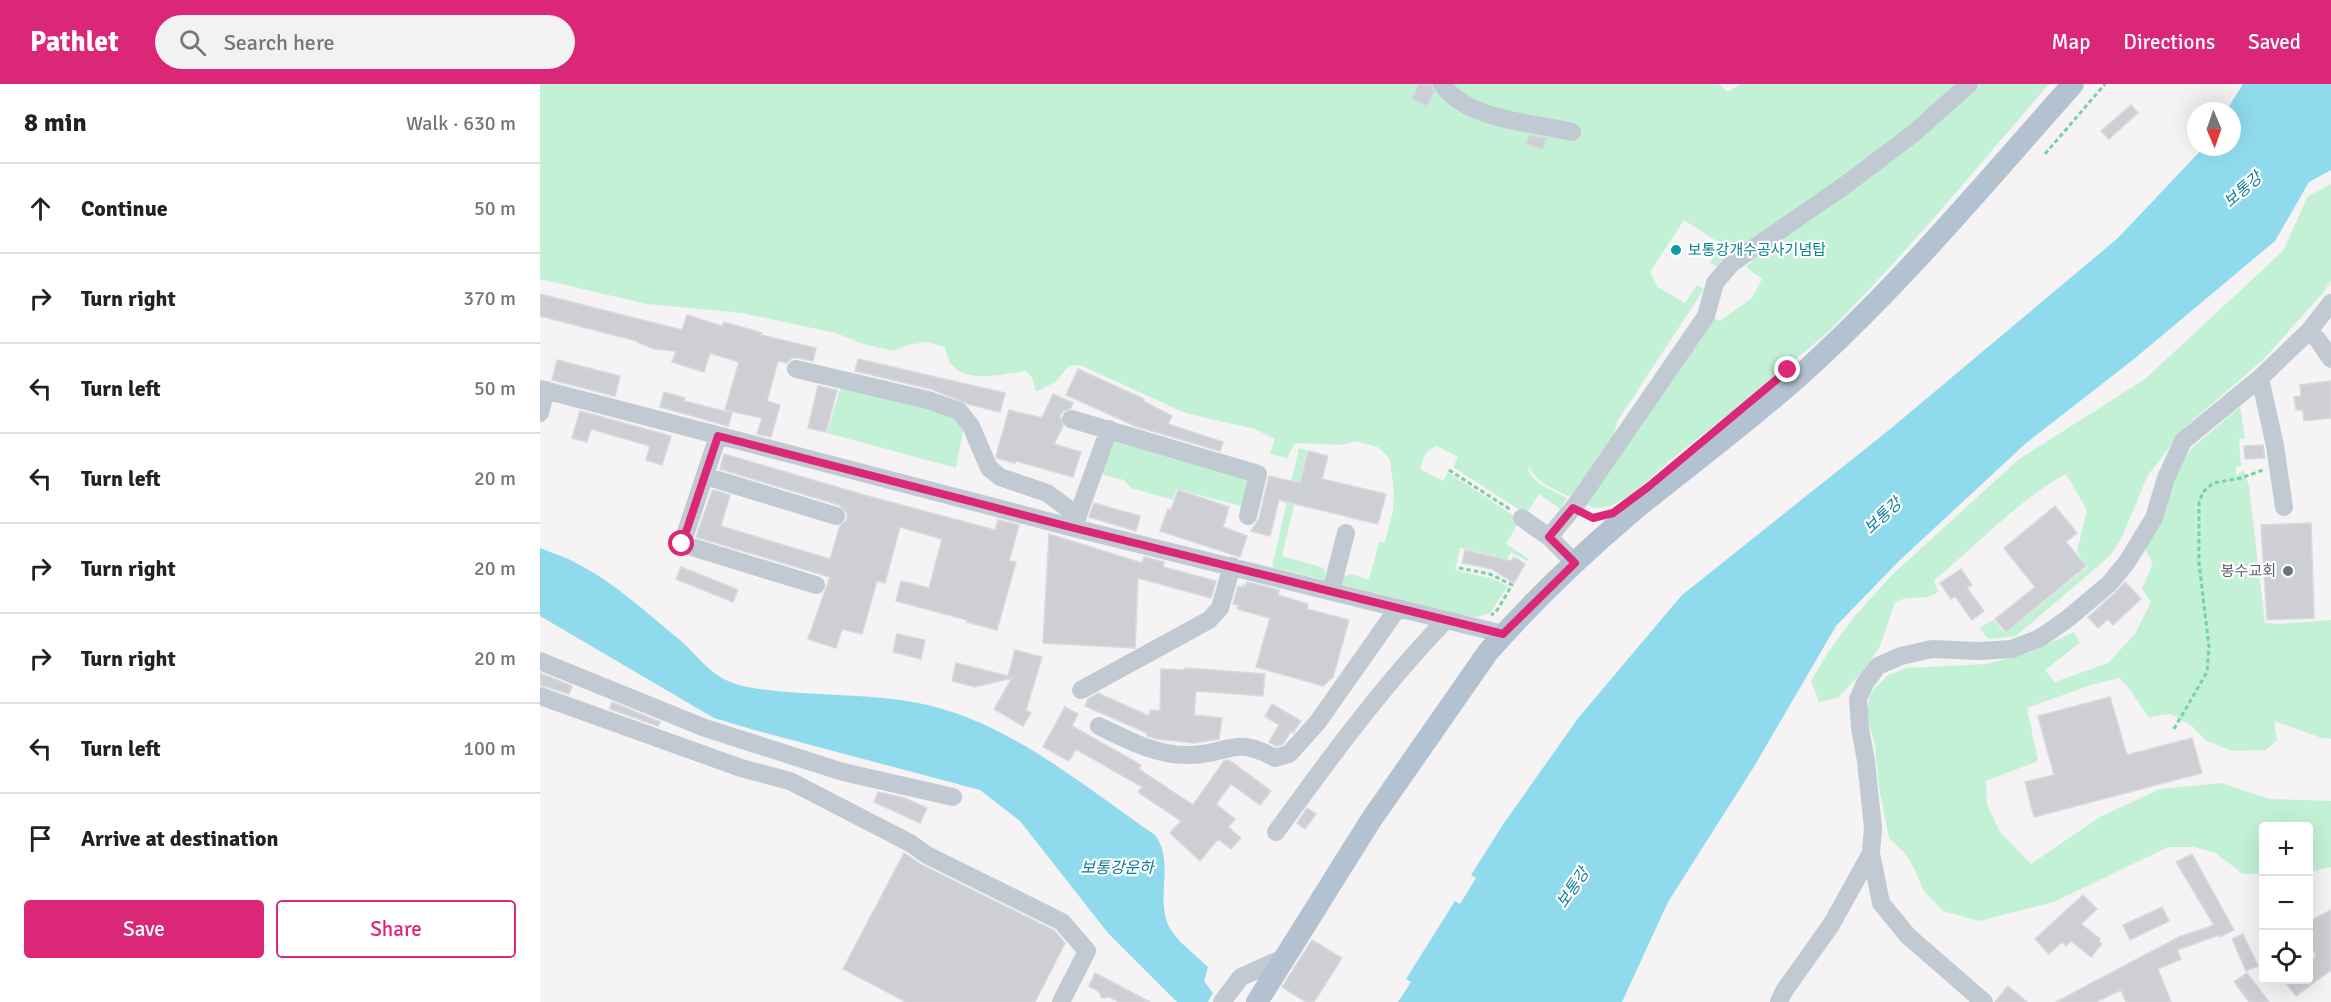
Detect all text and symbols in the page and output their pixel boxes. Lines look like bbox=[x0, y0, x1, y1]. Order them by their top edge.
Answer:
search box bbox=[155, 15, 575, 69]
text: Pathlet bbox=[30, 25, 119, 59]
icon: search bbox=[176, 26, 209, 59]
text: Search here bbox=[224, 29, 335, 56]
text: Map bbox=[2052, 29, 2090, 55]
text: Directions bbox=[2123, 29, 2215, 55]
text: Saved bbox=[2248, 29, 2301, 55]
north arrow bbox=[2187, 102, 2241, 156]
text: 8 min bbox=[24, 107, 87, 139]
text: Walk · 630 m bbox=[406, 111, 516, 136]
water label: 보통강 bbox=[2220, 166, 2268, 212]
icon: ahead bbox=[24, 192, 57, 225]
text: Continue bbox=[81, 195, 168, 222]
text: 50 m bbox=[474, 196, 516, 221]
place label: 보통강개수공사기념탑 bbox=[1688, 241, 1826, 259]
marker: 보통강개수공사기념탑 bbox=[1669, 243, 1683, 257]
icon: right bbox=[24, 282, 57, 315]
text: Turn right bbox=[81, 285, 176, 312]
text: 370 m bbox=[463, 286, 516, 311]
route end bbox=[1774, 356, 1800, 382]
icon: left bbox=[24, 372, 57, 405]
text: Turn left bbox=[81, 375, 161, 402]
text: 50 m bbox=[474, 376, 516, 401]
icon: left bbox=[24, 462, 57, 495]
text: Turn left bbox=[81, 465, 161, 492]
text: 20 m bbox=[474, 466, 516, 491]
water label: 보통강 bbox=[1860, 492, 1908, 538]
route start bbox=[668, 530, 694, 556]
icon: right bbox=[24, 552, 57, 585]
text: Turn right bbox=[81, 555, 176, 582]
text: 20 m bbox=[474, 556, 516, 581]
place label: 봉수교회 bbox=[2221, 562, 2276, 580]
marker: 봉수교회 bbox=[2281, 564, 2295, 578]
icon: right bbox=[24, 642, 57, 675]
text: Turn right bbox=[81, 645, 176, 672]
text: 20 m bbox=[474, 646, 516, 671]
icon: left bbox=[24, 732, 57, 765]
text: Turn left bbox=[81, 735, 161, 762]
text: 100 m bbox=[463, 736, 516, 761]
icon: arrive bbox=[24, 822, 57, 855]
map controls bbox=[2259, 822, 2313, 984]
button: + bbox=[2259, 822, 2313, 876]
text: Arrive at destination bbox=[81, 825, 278, 852]
water label: 보통강운하 bbox=[1080, 858, 1156, 878]
water label: 보통강 bbox=[1552, 862, 1595, 912]
button: − bbox=[2259, 876, 2313, 930]
button: Save bbox=[24, 900, 264, 958]
button: Share bbox=[276, 900, 516, 958]
button: locate bbox=[2259, 930, 2313, 984]

